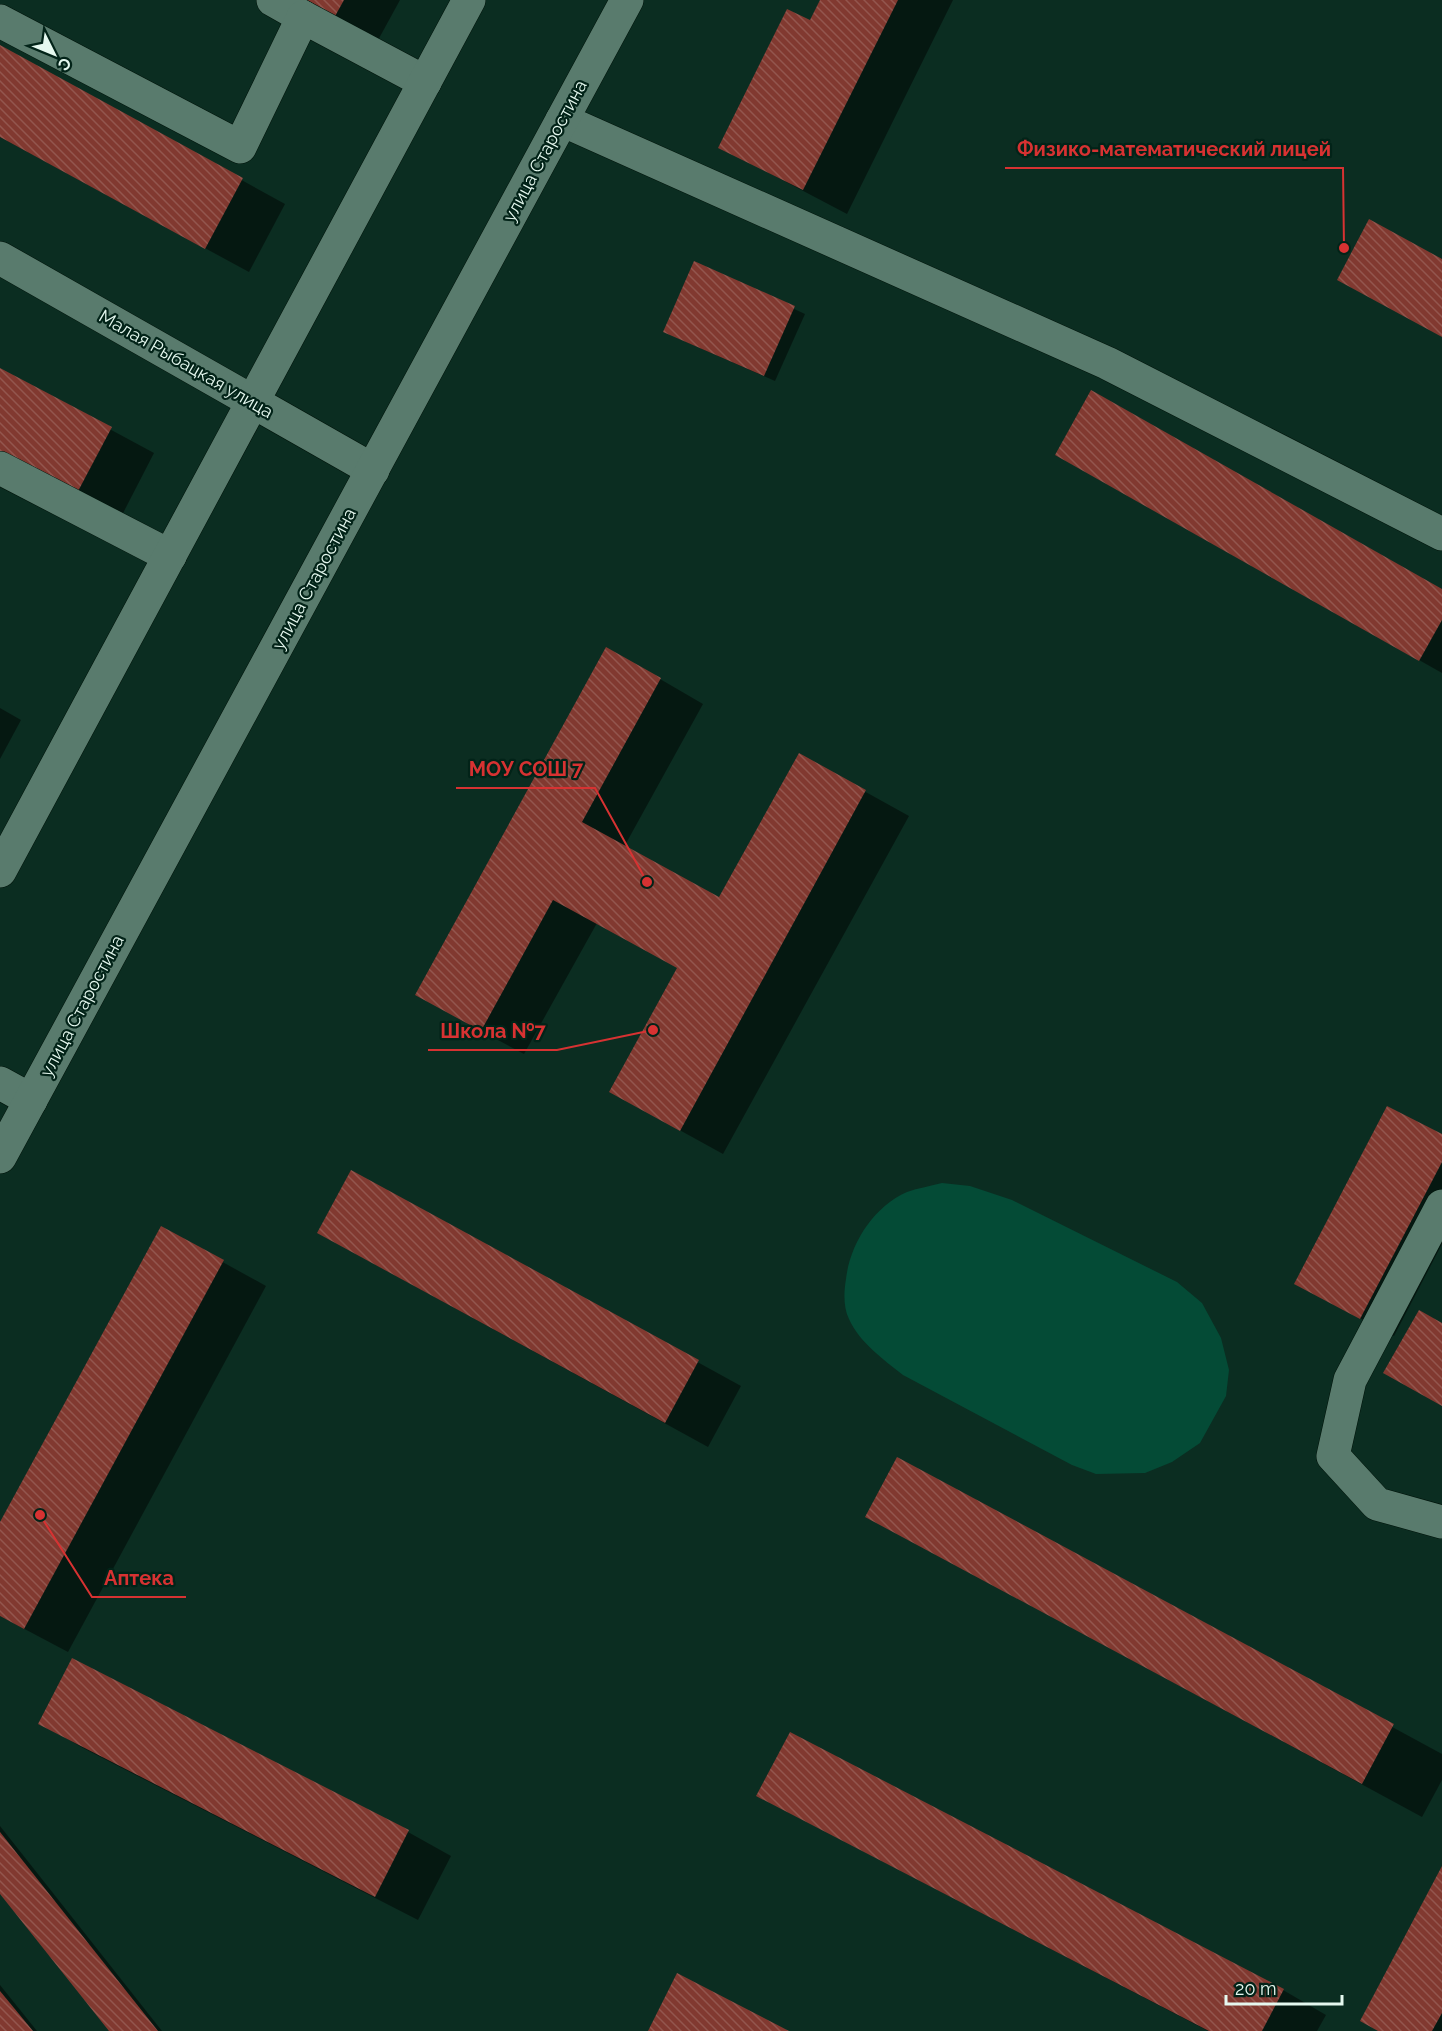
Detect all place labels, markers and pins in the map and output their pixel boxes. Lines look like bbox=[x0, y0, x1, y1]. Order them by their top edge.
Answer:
callout: Физико-математический лицей bbox=[1005, 130, 1343, 168]
callout: МОУ СОШ 7 bbox=[456, 750, 595, 788]
callout: Школа №7 bbox=[428, 1012, 557, 1050]
callout: Аптека bbox=[92, 1559, 186, 1597]

